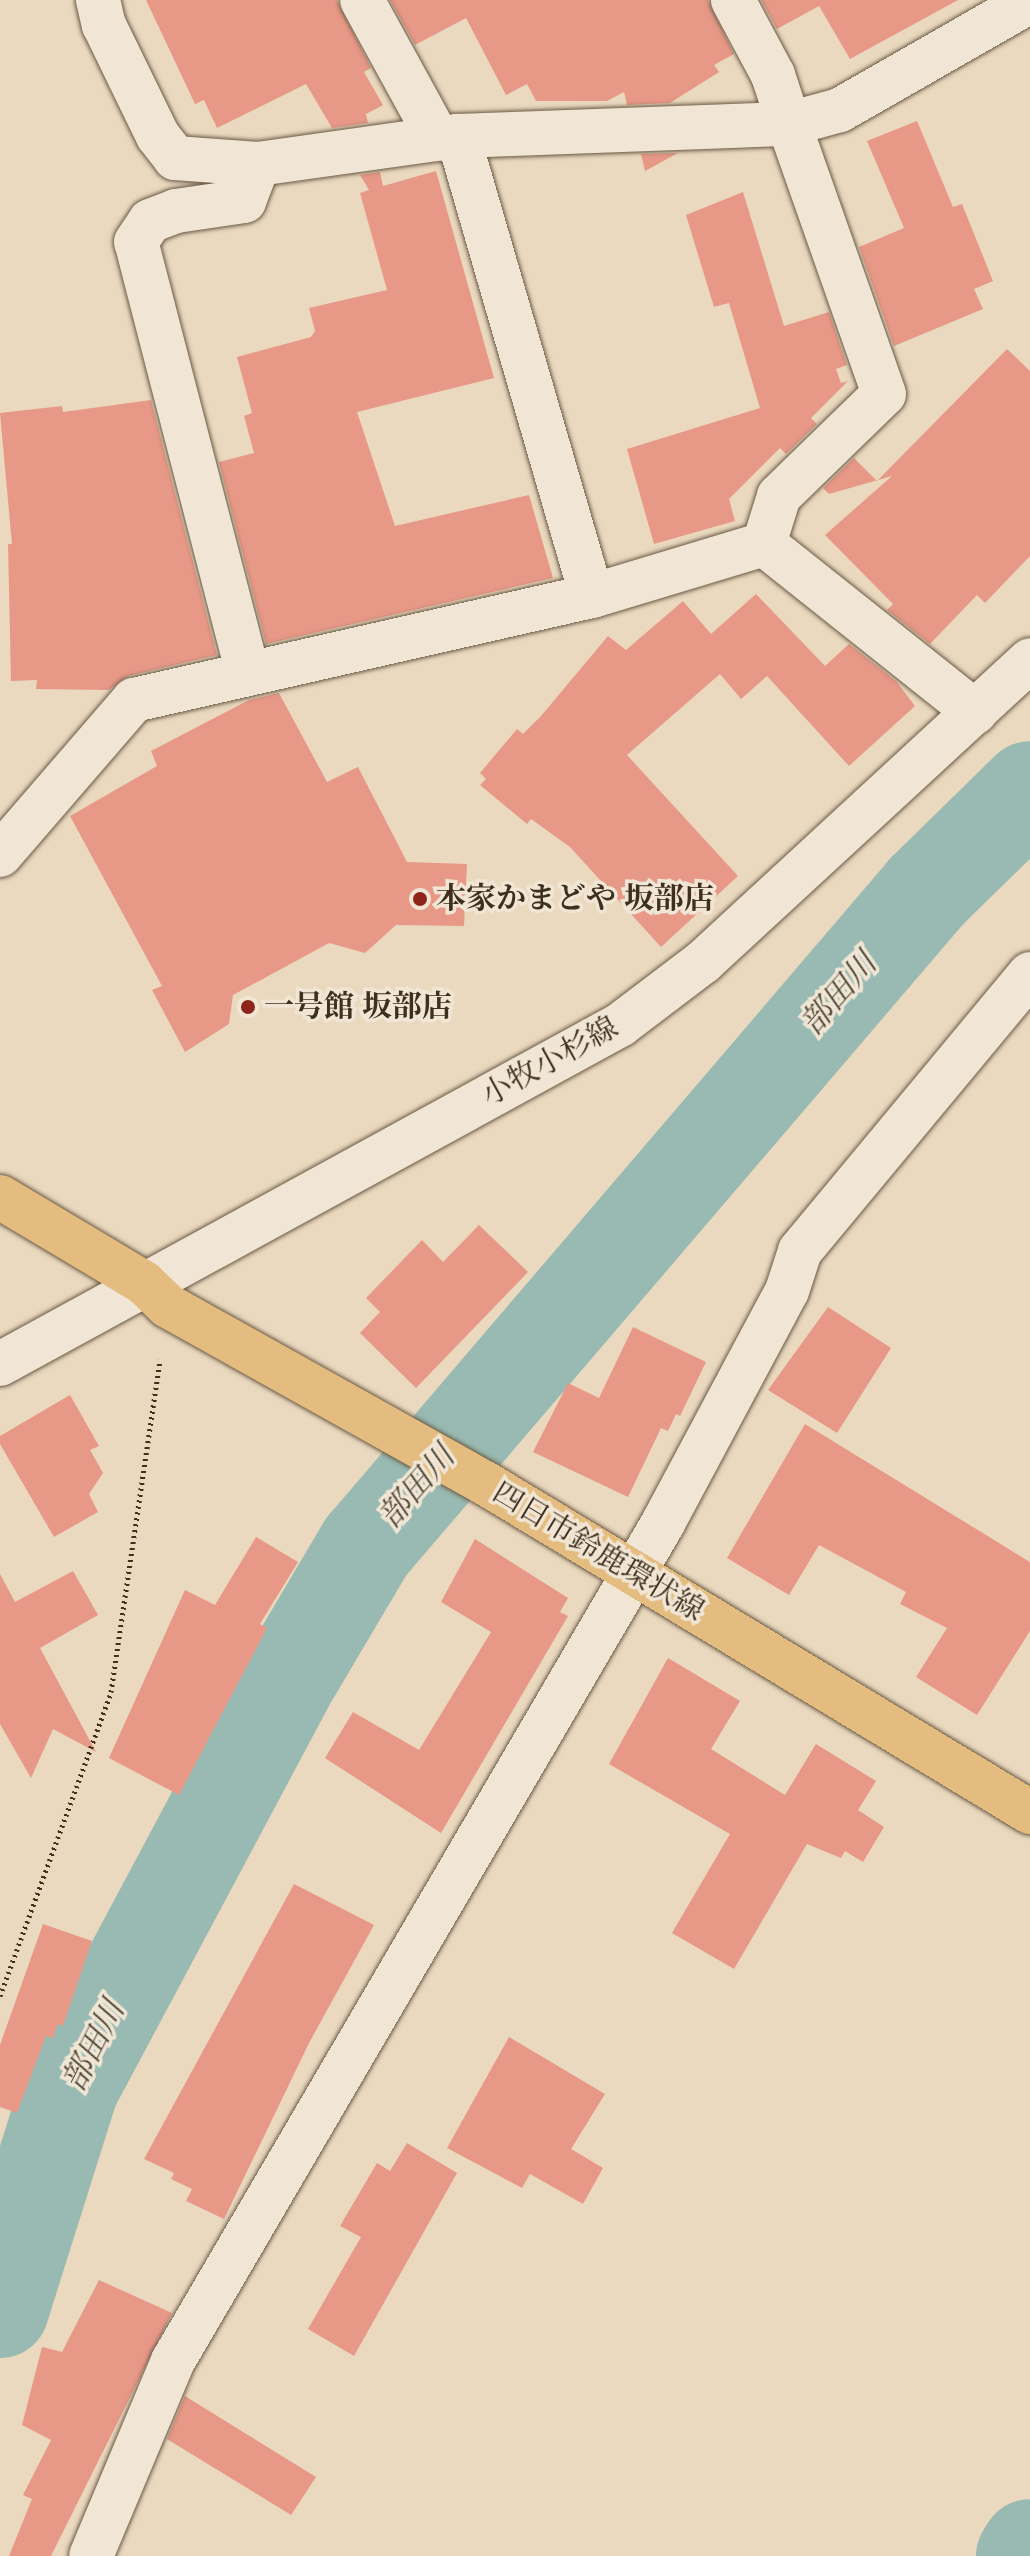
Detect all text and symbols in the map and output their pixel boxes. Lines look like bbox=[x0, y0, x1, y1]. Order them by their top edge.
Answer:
place label: 本家かまどや 坂部店 bbox=[436, 881, 714, 917]
marker: 本家かまどや 坂部店 bbox=[411, 890, 429, 908]
water label: 部田川 bbox=[793, 945, 885, 1043]
place label: 一号館 坂部店 bbox=[264, 989, 452, 1025]
marker: 一号館 坂部店 bbox=[239, 998, 257, 1016]
street label: 小牧小杉線 bbox=[476, 1010, 624, 1114]
water label: 部田川 bbox=[371, 1438, 463, 1536]
street label: 四日市鈴鹿環状線 bbox=[486, 1475, 710, 1629]
water label: 部田川 bbox=[55, 1995, 133, 2097]

